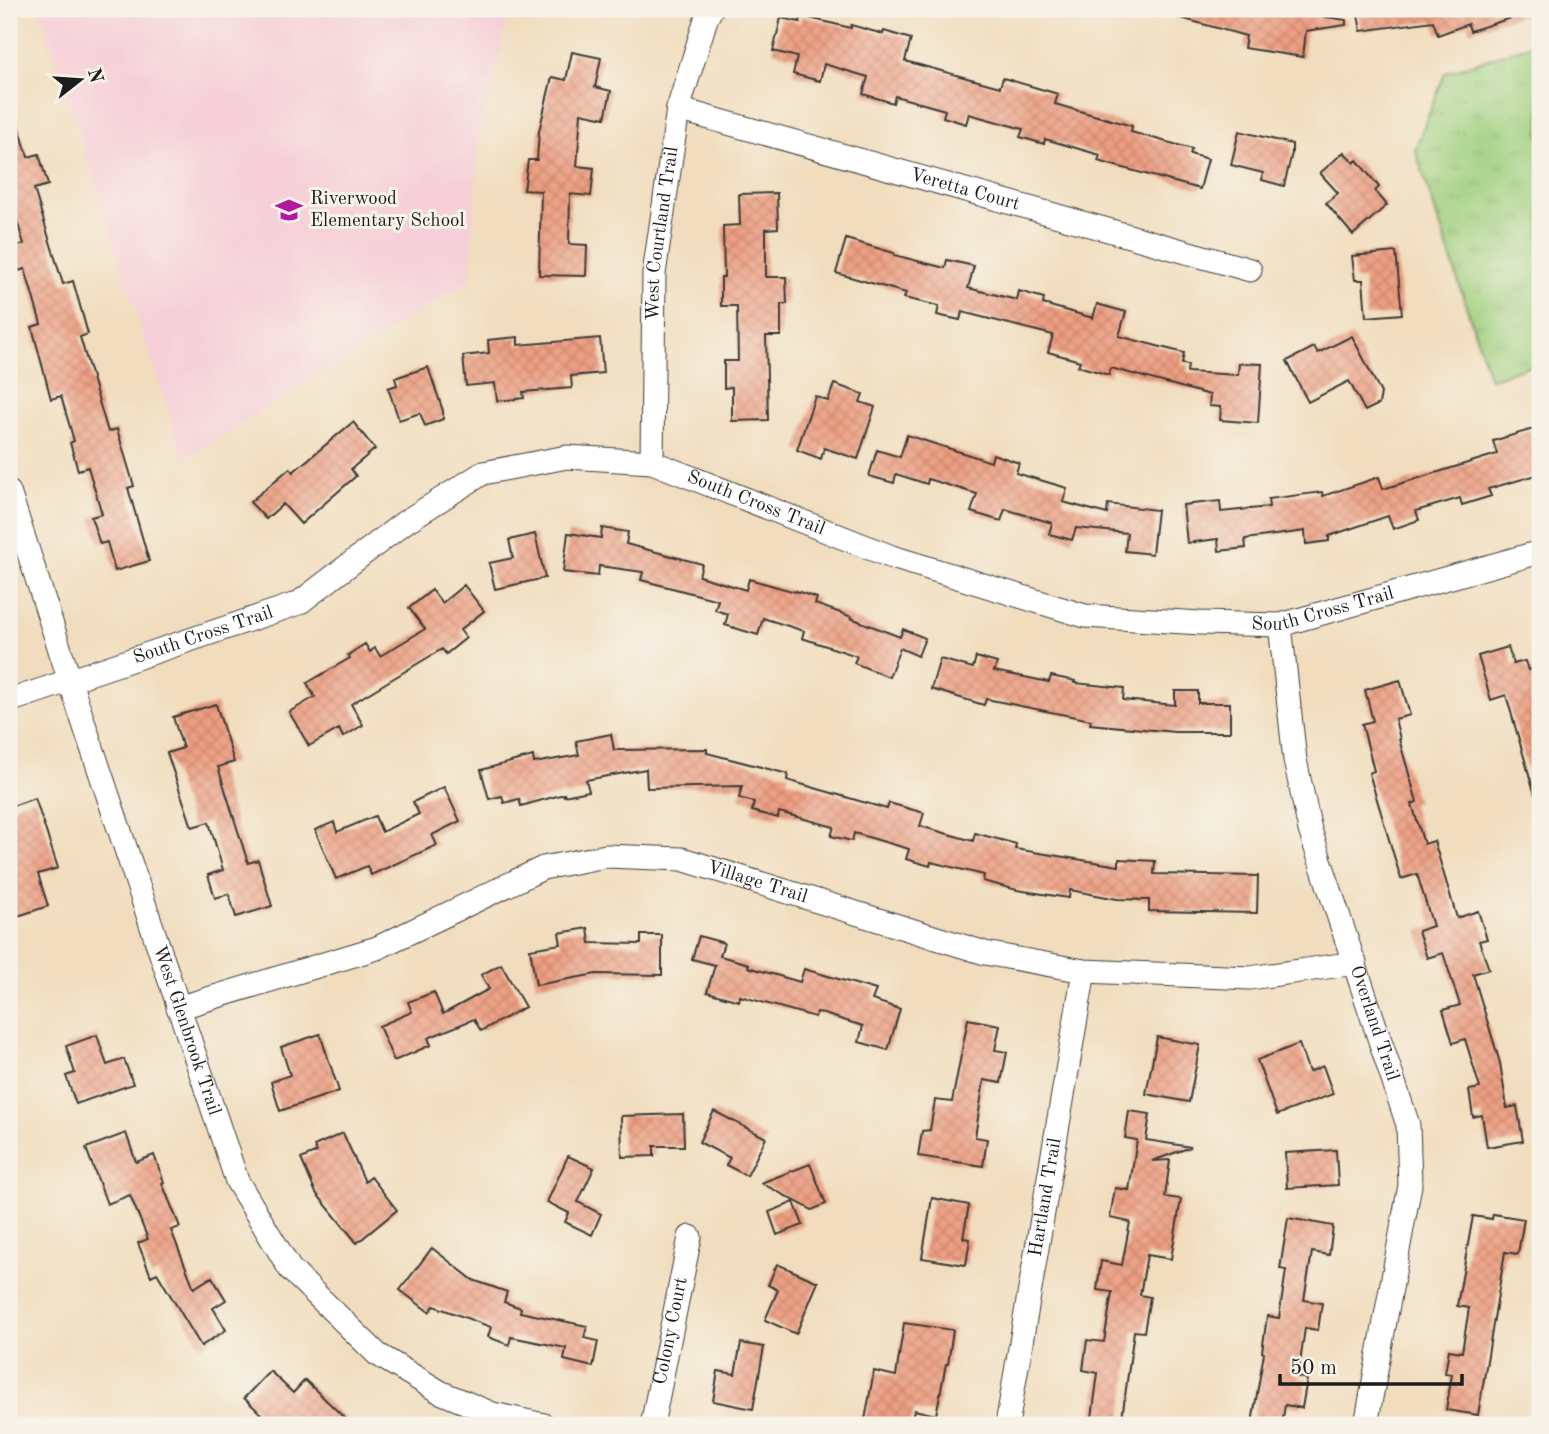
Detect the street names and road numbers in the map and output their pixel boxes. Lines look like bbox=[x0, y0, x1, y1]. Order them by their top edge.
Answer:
street label: West Courtland Trail bbox=[644, 145, 682, 321]
street label: Veretta Court bbox=[908, 165, 1022, 214]
street label: South Cross Trail bbox=[684, 467, 827, 539]
street label: South Cross Trail bbox=[1251, 584, 1396, 635]
street label: South Cross Trail bbox=[131, 603, 276, 668]
street label: Village Trail bbox=[705, 858, 810, 907]
street label: West Glenbrook Trail bbox=[149, 943, 224, 1118]
street label: Overland Trail bbox=[1346, 963, 1402, 1083]
street label: Hartland Trail bbox=[1026, 1137, 1065, 1258]
street label: Colony Court bbox=[651, 1276, 691, 1386]

